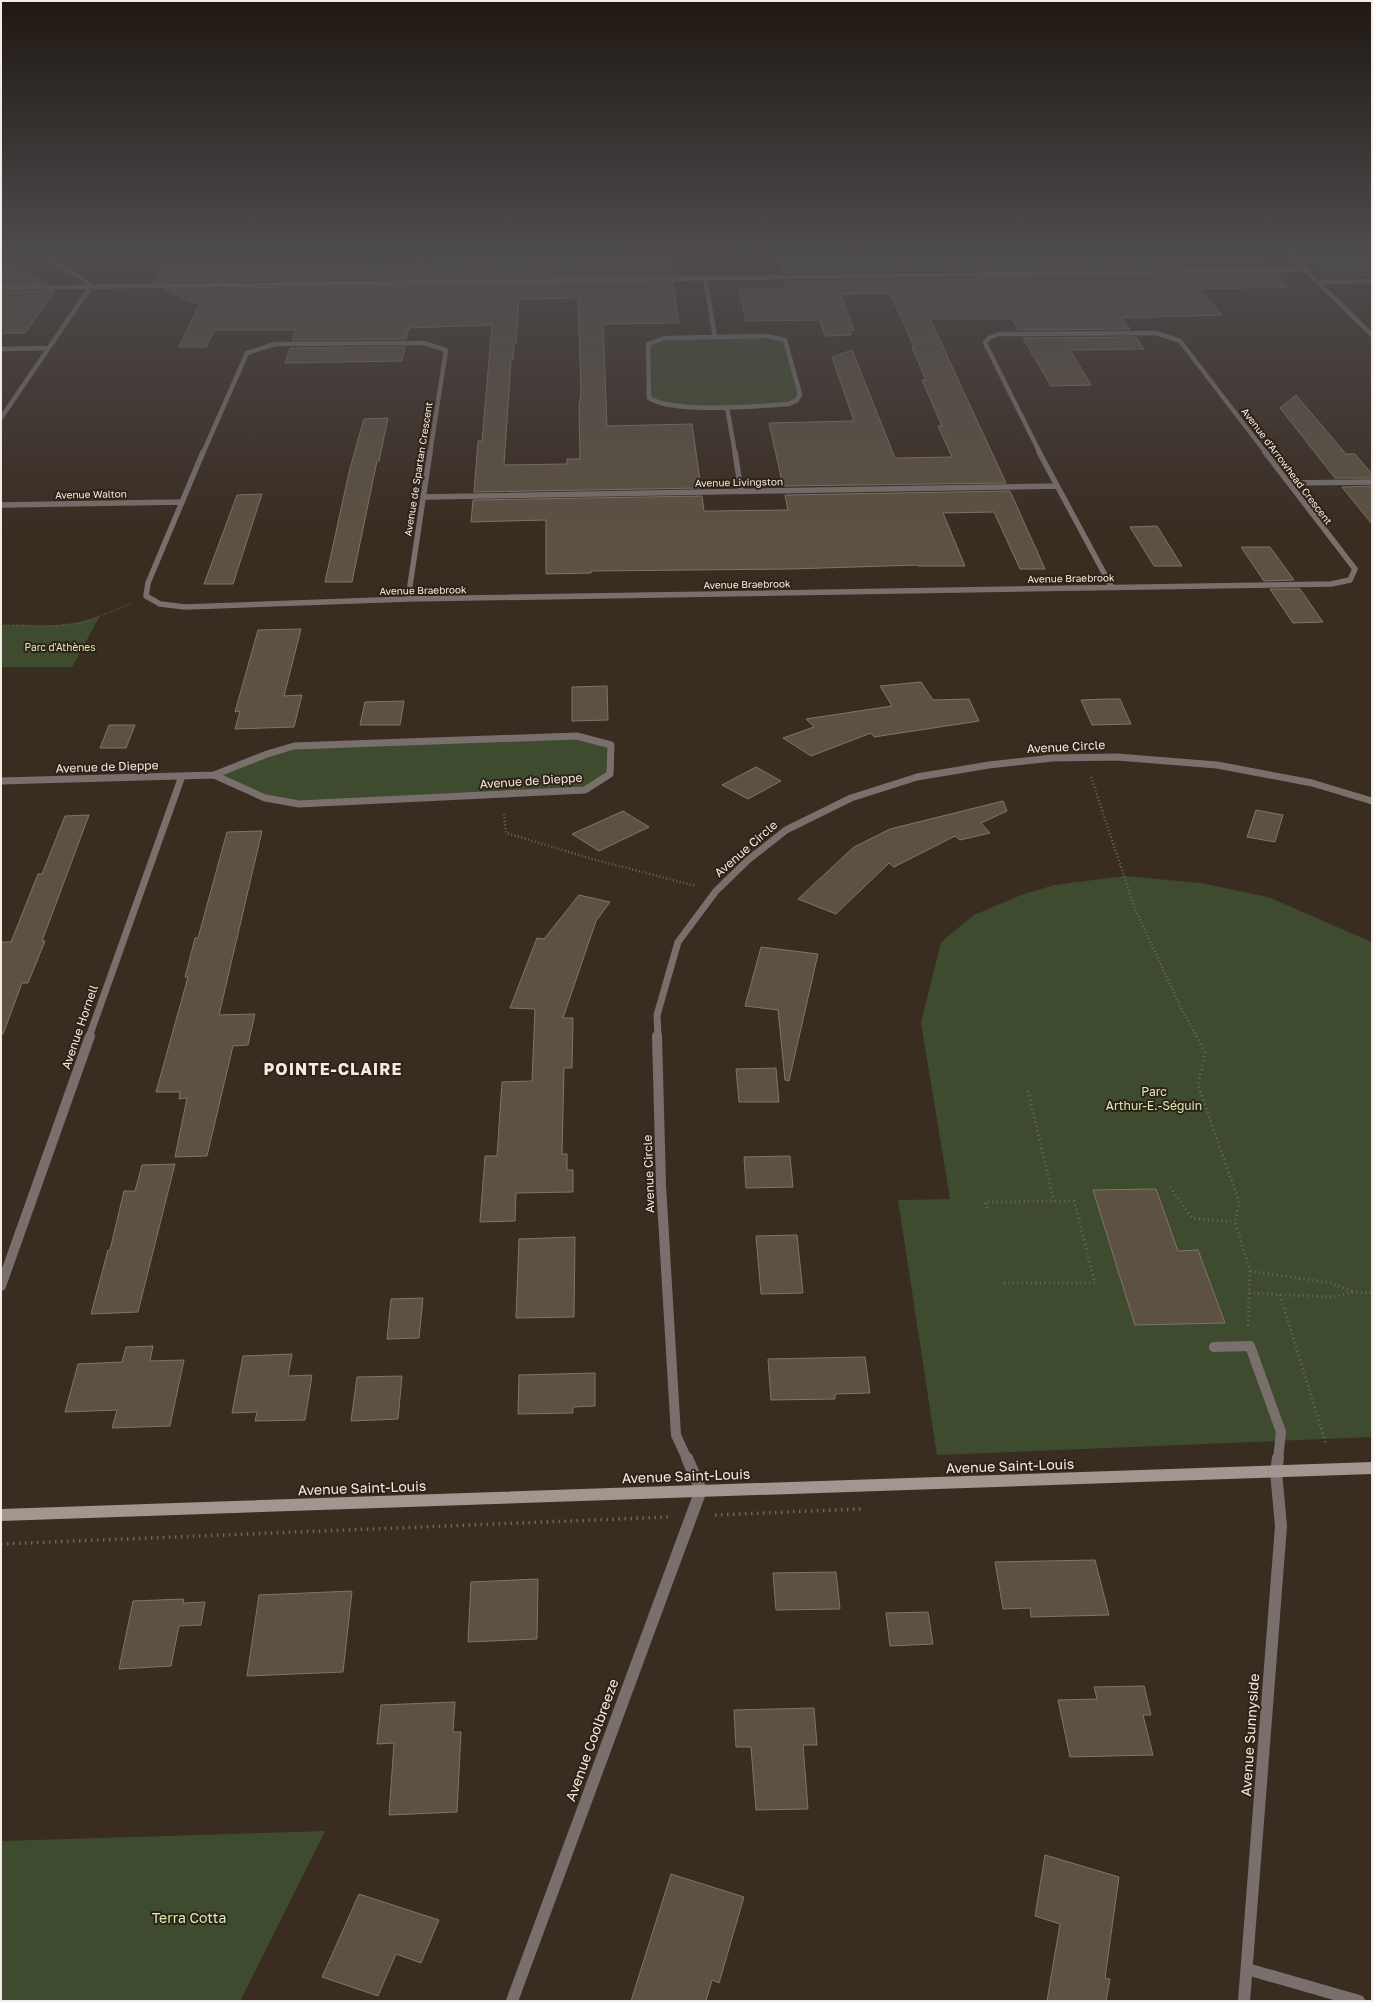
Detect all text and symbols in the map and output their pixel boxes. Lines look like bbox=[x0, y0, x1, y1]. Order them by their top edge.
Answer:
street label: Avenue de Spartan Crescent bbox=[401, 401, 435, 537]
street label: Avenue d'Arrowhead Crescent bbox=[1239, 405, 1335, 527]
street label: Avenue Livingston bbox=[695, 475, 783, 489]
street label: Avenue Walton bbox=[55, 487, 127, 501]
street label: Avenue Braebrook bbox=[1027, 571, 1115, 585]
street label: Avenue Braebrook bbox=[703, 577, 791, 591]
street label: Avenue Braebrook bbox=[379, 583, 467, 597]
park label: Parc d'Athènes bbox=[25, 641, 95, 653]
street label: Avenue Circle bbox=[1026, 737, 1106, 756]
street label: Avenue de Dieppe bbox=[55, 757, 159, 776]
street label: Avenue de Dieppe bbox=[479, 769, 583, 792]
street label: Avenue Circle bbox=[711, 817, 780, 880]
street label: Avenue Hornell bbox=[58, 982, 101, 1071]
district label: POINTE-CLAIRE bbox=[264, 1059, 402, 1079]
park label: Parc Arthur-E.-Séguin bbox=[1106, 1084, 1202, 1113]
street label: Avenue Circle bbox=[640, 1134, 657, 1214]
street label: Avenue Saint-Louis bbox=[945, 1455, 1075, 1476]
street label: Avenue Saint-Louis bbox=[621, 1465, 751, 1486]
street label: Avenue Saint-Louis bbox=[297, 1477, 427, 1498]
street label: Avenue Sunnyside bbox=[1237, 1673, 1262, 1797]
street label: Avenue Coolbreeze bbox=[561, 1676, 622, 1803]
park label: Terra Cotta bbox=[152, 1909, 226, 1926]

